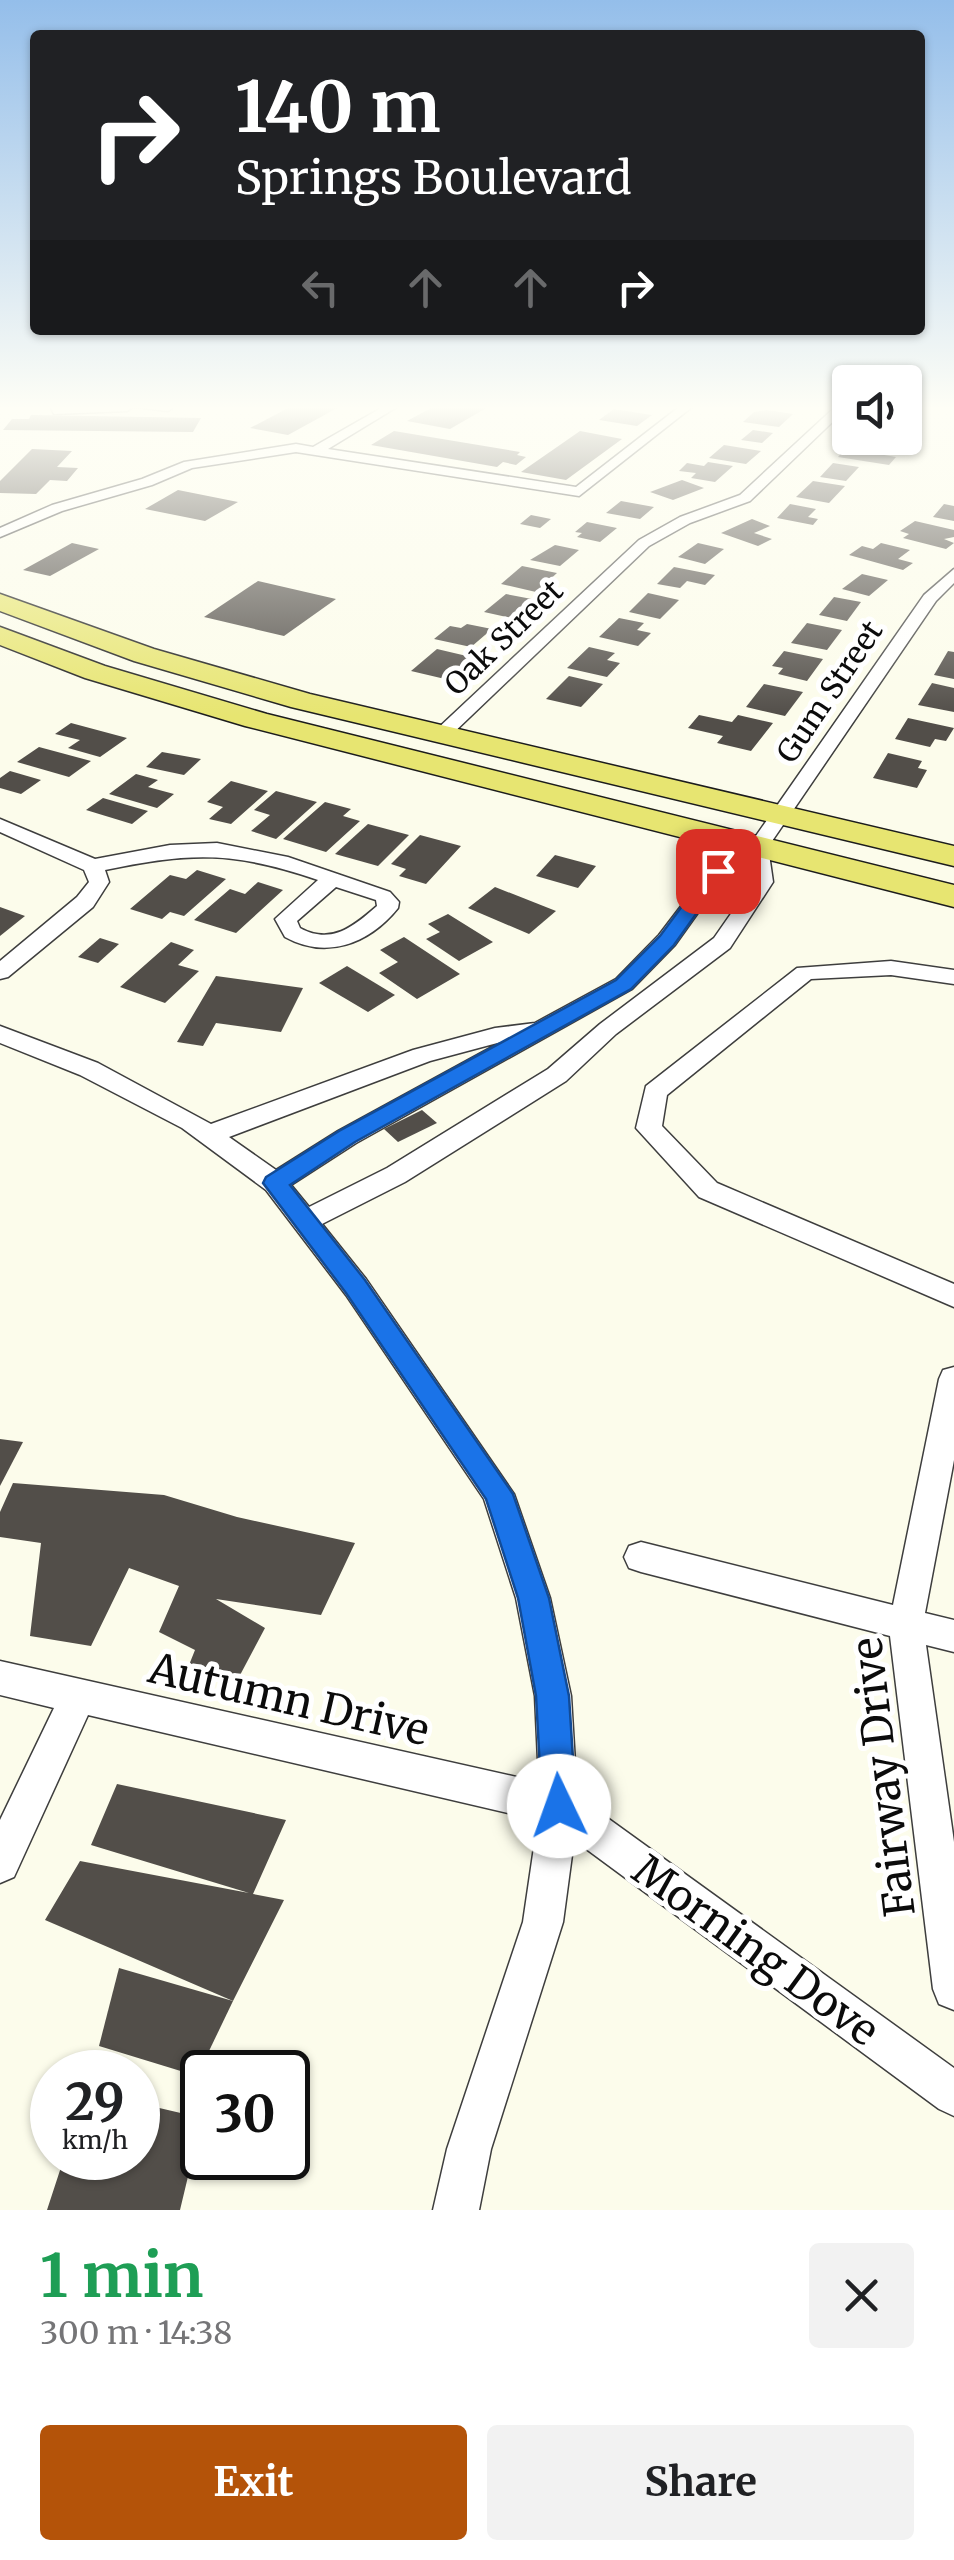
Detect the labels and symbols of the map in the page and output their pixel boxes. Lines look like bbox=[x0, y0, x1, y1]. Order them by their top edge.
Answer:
street label: Oak Street bbox=[436, 571, 571, 703]
street label: Gum Street bbox=[768, 613, 891, 770]
pin bbox=[676, 829, 761, 914]
street label: Fairway Drive bbox=[840, 1635, 926, 1919]
street label: Autumn Drive bbox=[143, 1641, 434, 1756]
position arrow bbox=[507, 1754, 611, 1858]
street label: Morning Dove bbox=[622, 1843, 889, 2057]
speed limit sign: 30 bbox=[180, 2050, 310, 2180]

